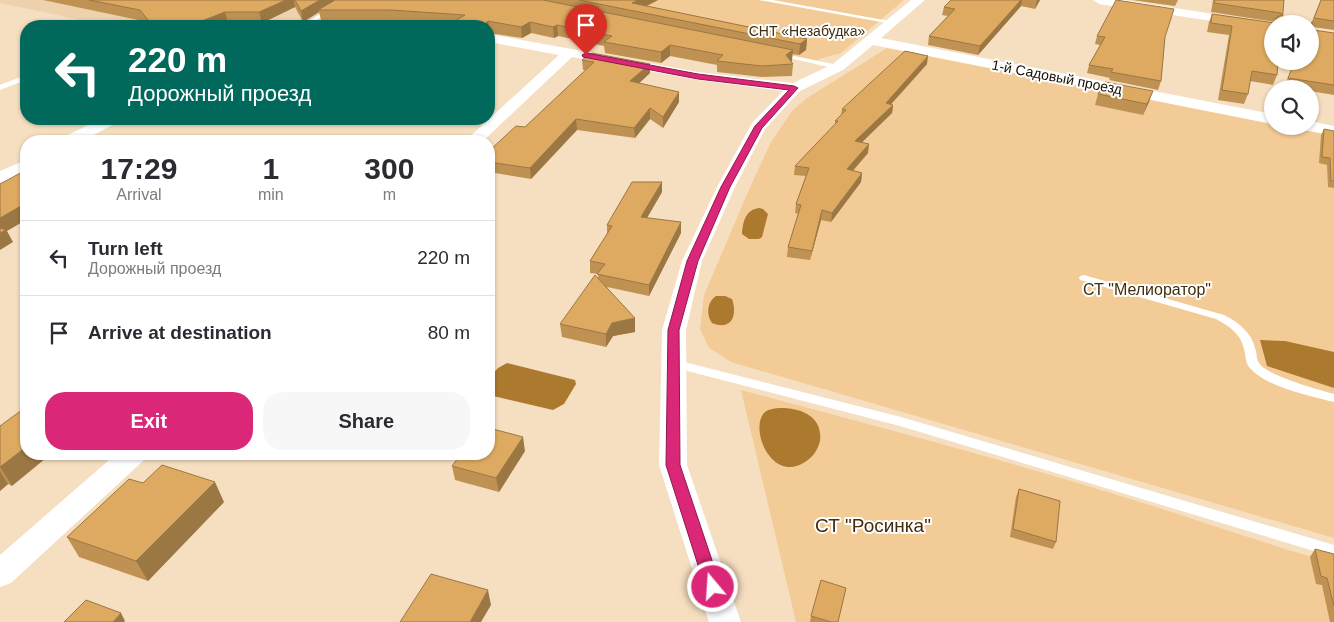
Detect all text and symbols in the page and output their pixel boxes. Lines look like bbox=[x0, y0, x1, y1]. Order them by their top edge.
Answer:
pin bbox=[565, 4, 607, 55]
icon: arrive bbox=[572, 11, 600, 39]
map controls bbox=[1264, 15, 1319, 135]
button: sound bbox=[1264, 15, 1319, 70]
park label: СНТ «Незабудка» bbox=[749, 23, 866, 39]
icon: left bbox=[45, 40, 110, 105]
text: 220 m bbox=[128, 40, 227, 79]
street label: 1-й Садовый проезд bbox=[991, 57, 1123, 97]
button: search bbox=[1264, 80, 1319, 135]
text: Дорожный проезд bbox=[128, 81, 311, 106]
text: 17:29 bbox=[101, 152, 177, 185]
text: 1 bbox=[262, 152, 279, 185]
text: 300 bbox=[364, 152, 414, 185]
text: Arrival bbox=[116, 186, 162, 203]
text: min bbox=[258, 186, 284, 203]
text: m bbox=[383, 186, 396, 203]
text: Turn left bbox=[88, 238, 163, 259]
icon: left bbox=[45, 244, 73, 272]
text: 220 m bbox=[417, 247, 470, 268]
text: Дорожный проезд bbox=[88, 260, 221, 277]
park label: СТ "Мелиоратор" bbox=[1083, 281, 1211, 298]
icon: arrive bbox=[45, 319, 73, 347]
text: Arrive at destination bbox=[88, 322, 272, 343]
text: 80 m bbox=[428, 322, 470, 343]
button: Exit bbox=[45, 392, 253, 450]
button: Share bbox=[263, 392, 470, 450]
park label: СТ "Росинка" bbox=[815, 515, 931, 536]
position arrow bbox=[686, 560, 738, 612]

